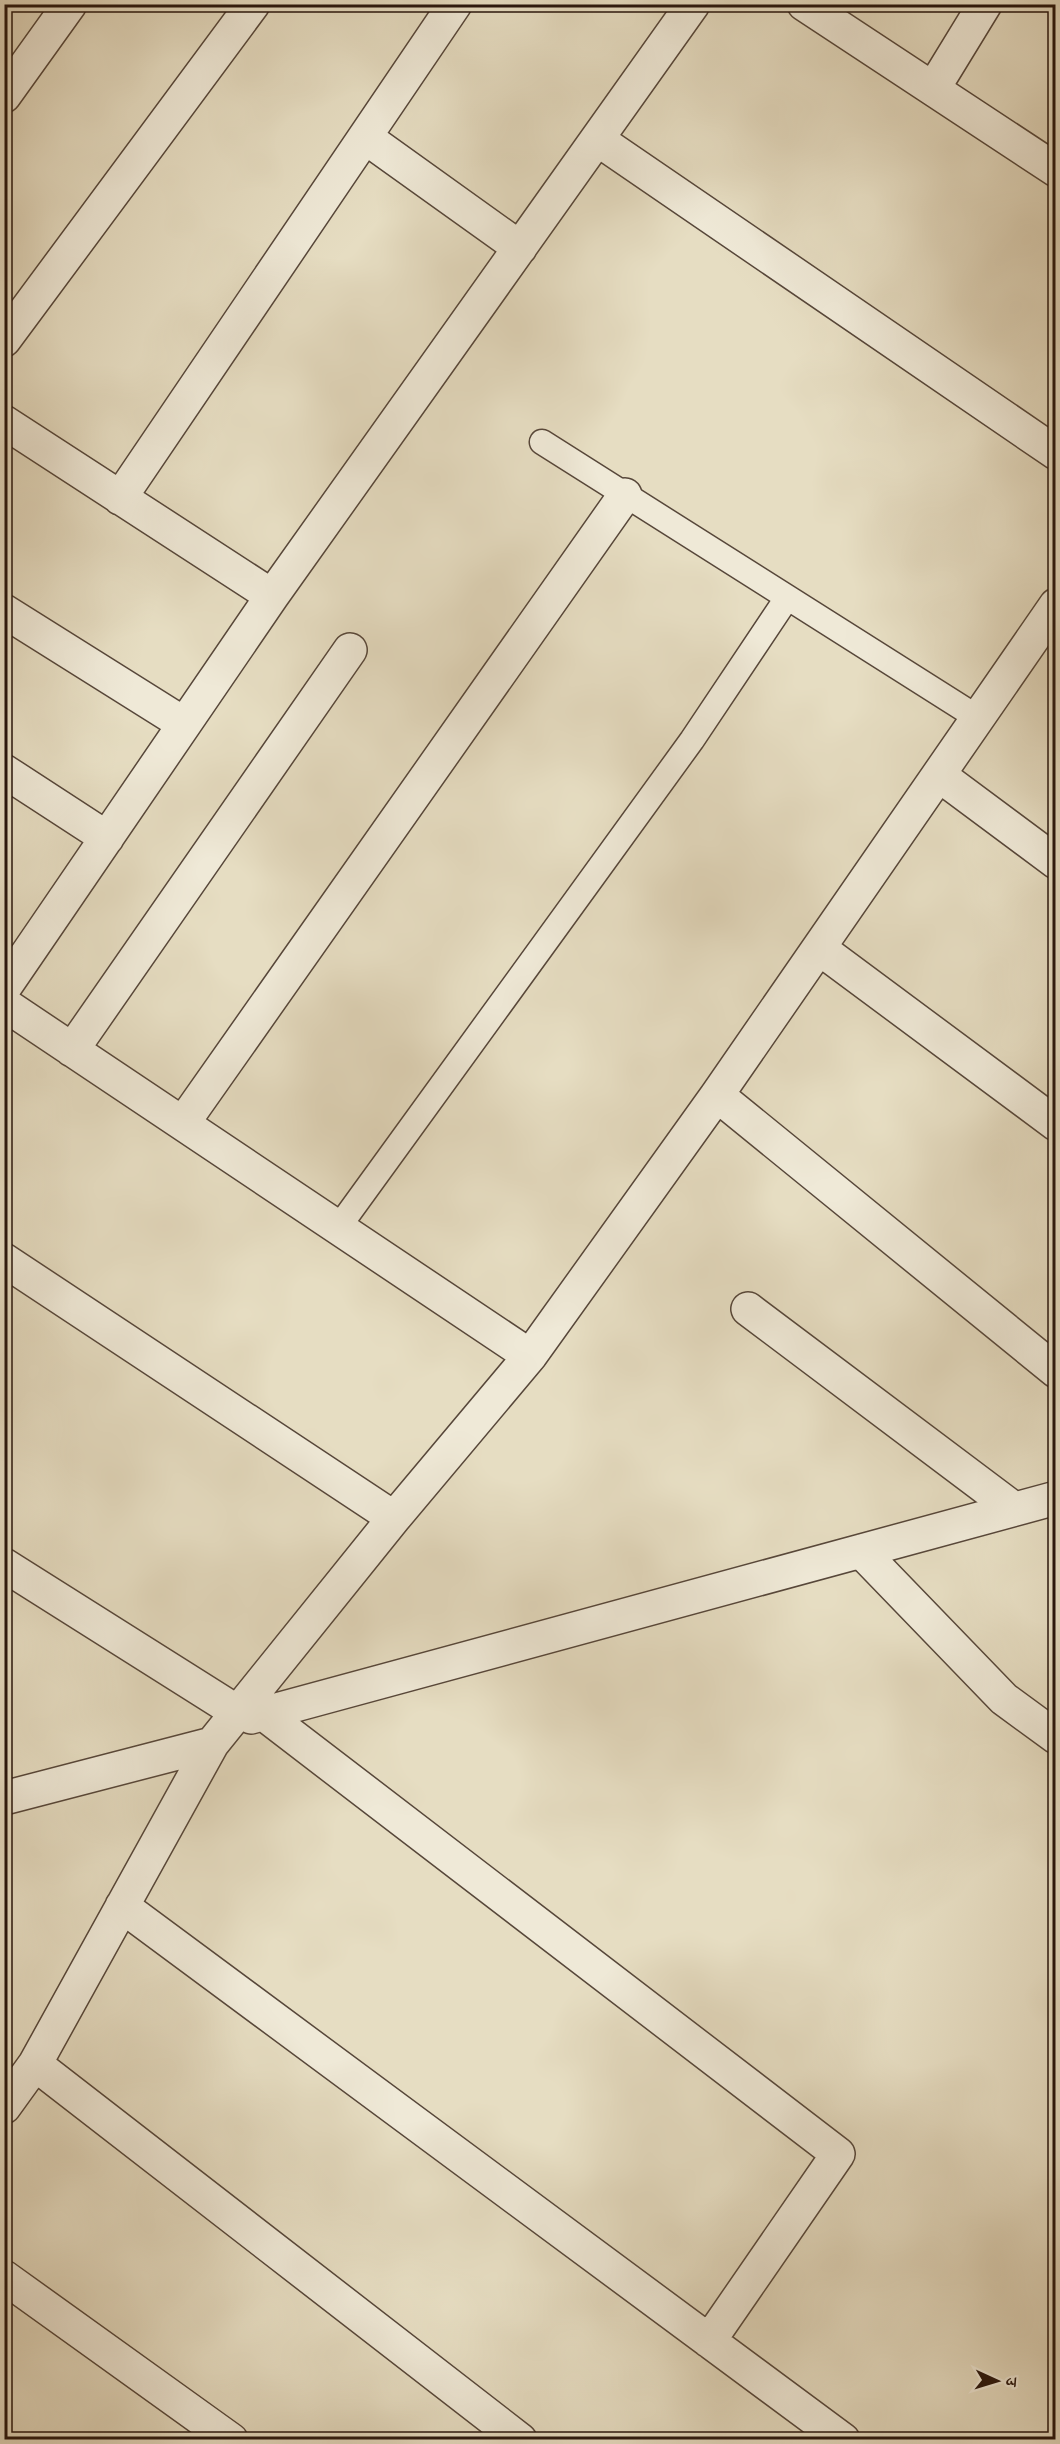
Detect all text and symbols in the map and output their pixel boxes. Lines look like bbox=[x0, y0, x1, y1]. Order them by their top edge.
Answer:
north arrow bbox=[967, 2351, 1027, 2411]
text: उ bbox=[1001, 2376, 1021, 2389]

